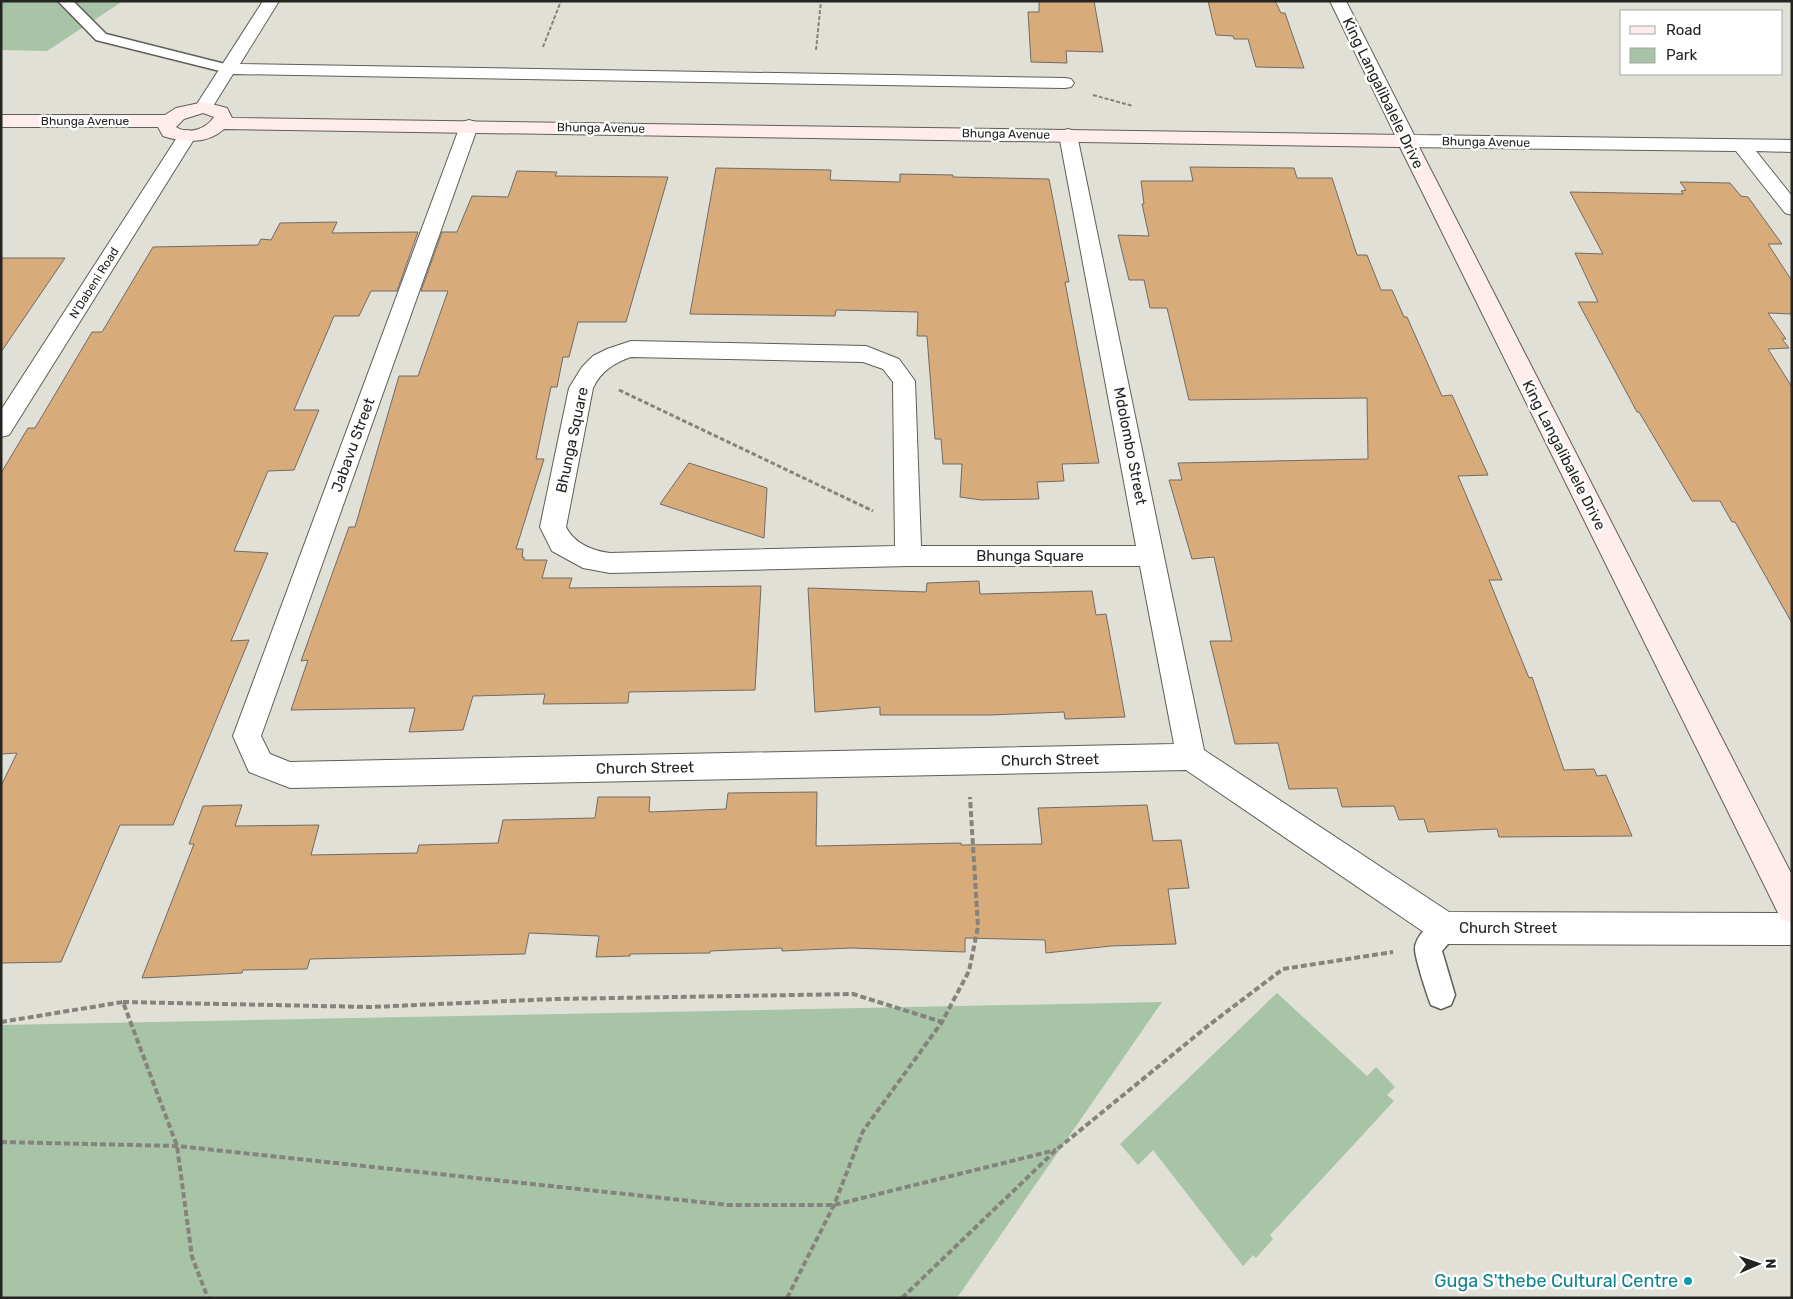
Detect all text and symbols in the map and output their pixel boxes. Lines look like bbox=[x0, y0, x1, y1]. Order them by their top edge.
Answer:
legend bbox=[1620, 10, 1783, 75]
street label: King Langalibalele Drive bbox=[1339, 15, 1427, 171]
text: Road bbox=[1666, 21, 1702, 39]
text: Park bbox=[1666, 46, 1697, 64]
street label: Bhunga Avenue bbox=[41, 114, 129, 128]
street label: Bhunga Avenue bbox=[557, 120, 646, 136]
street label: Bhunga Avenue bbox=[962, 126, 1051, 142]
street label: Bhunga Avenue bbox=[1442, 134, 1531, 150]
street label: N'Dabeni Road bbox=[67, 245, 121, 321]
street label: King Langalibalele Drive bbox=[1518, 377, 1610, 533]
street label: Bhunga Square bbox=[552, 385, 592, 495]
street label: Mdolombo Street bbox=[1110, 386, 1150, 507]
street label: Jabavu Street bbox=[328, 395, 378, 495]
street label: Bhunga Square bbox=[976, 547, 1084, 565]
street label: Church Street bbox=[1001, 750, 1099, 770]
street label: Church Street bbox=[596, 758, 694, 778]
street label: Church Street bbox=[1459, 919, 1557, 937]
north arrow bbox=[1733, 1239, 1783, 1289]
text: N bbox=[1762, 1258, 1779, 1269]
place label: Guga S'thebe Cultural Centre bbox=[1434, 1270, 1678, 1292]
marker: Guga S'thebe Cultural Centre bbox=[1682, 1275, 1694, 1287]

